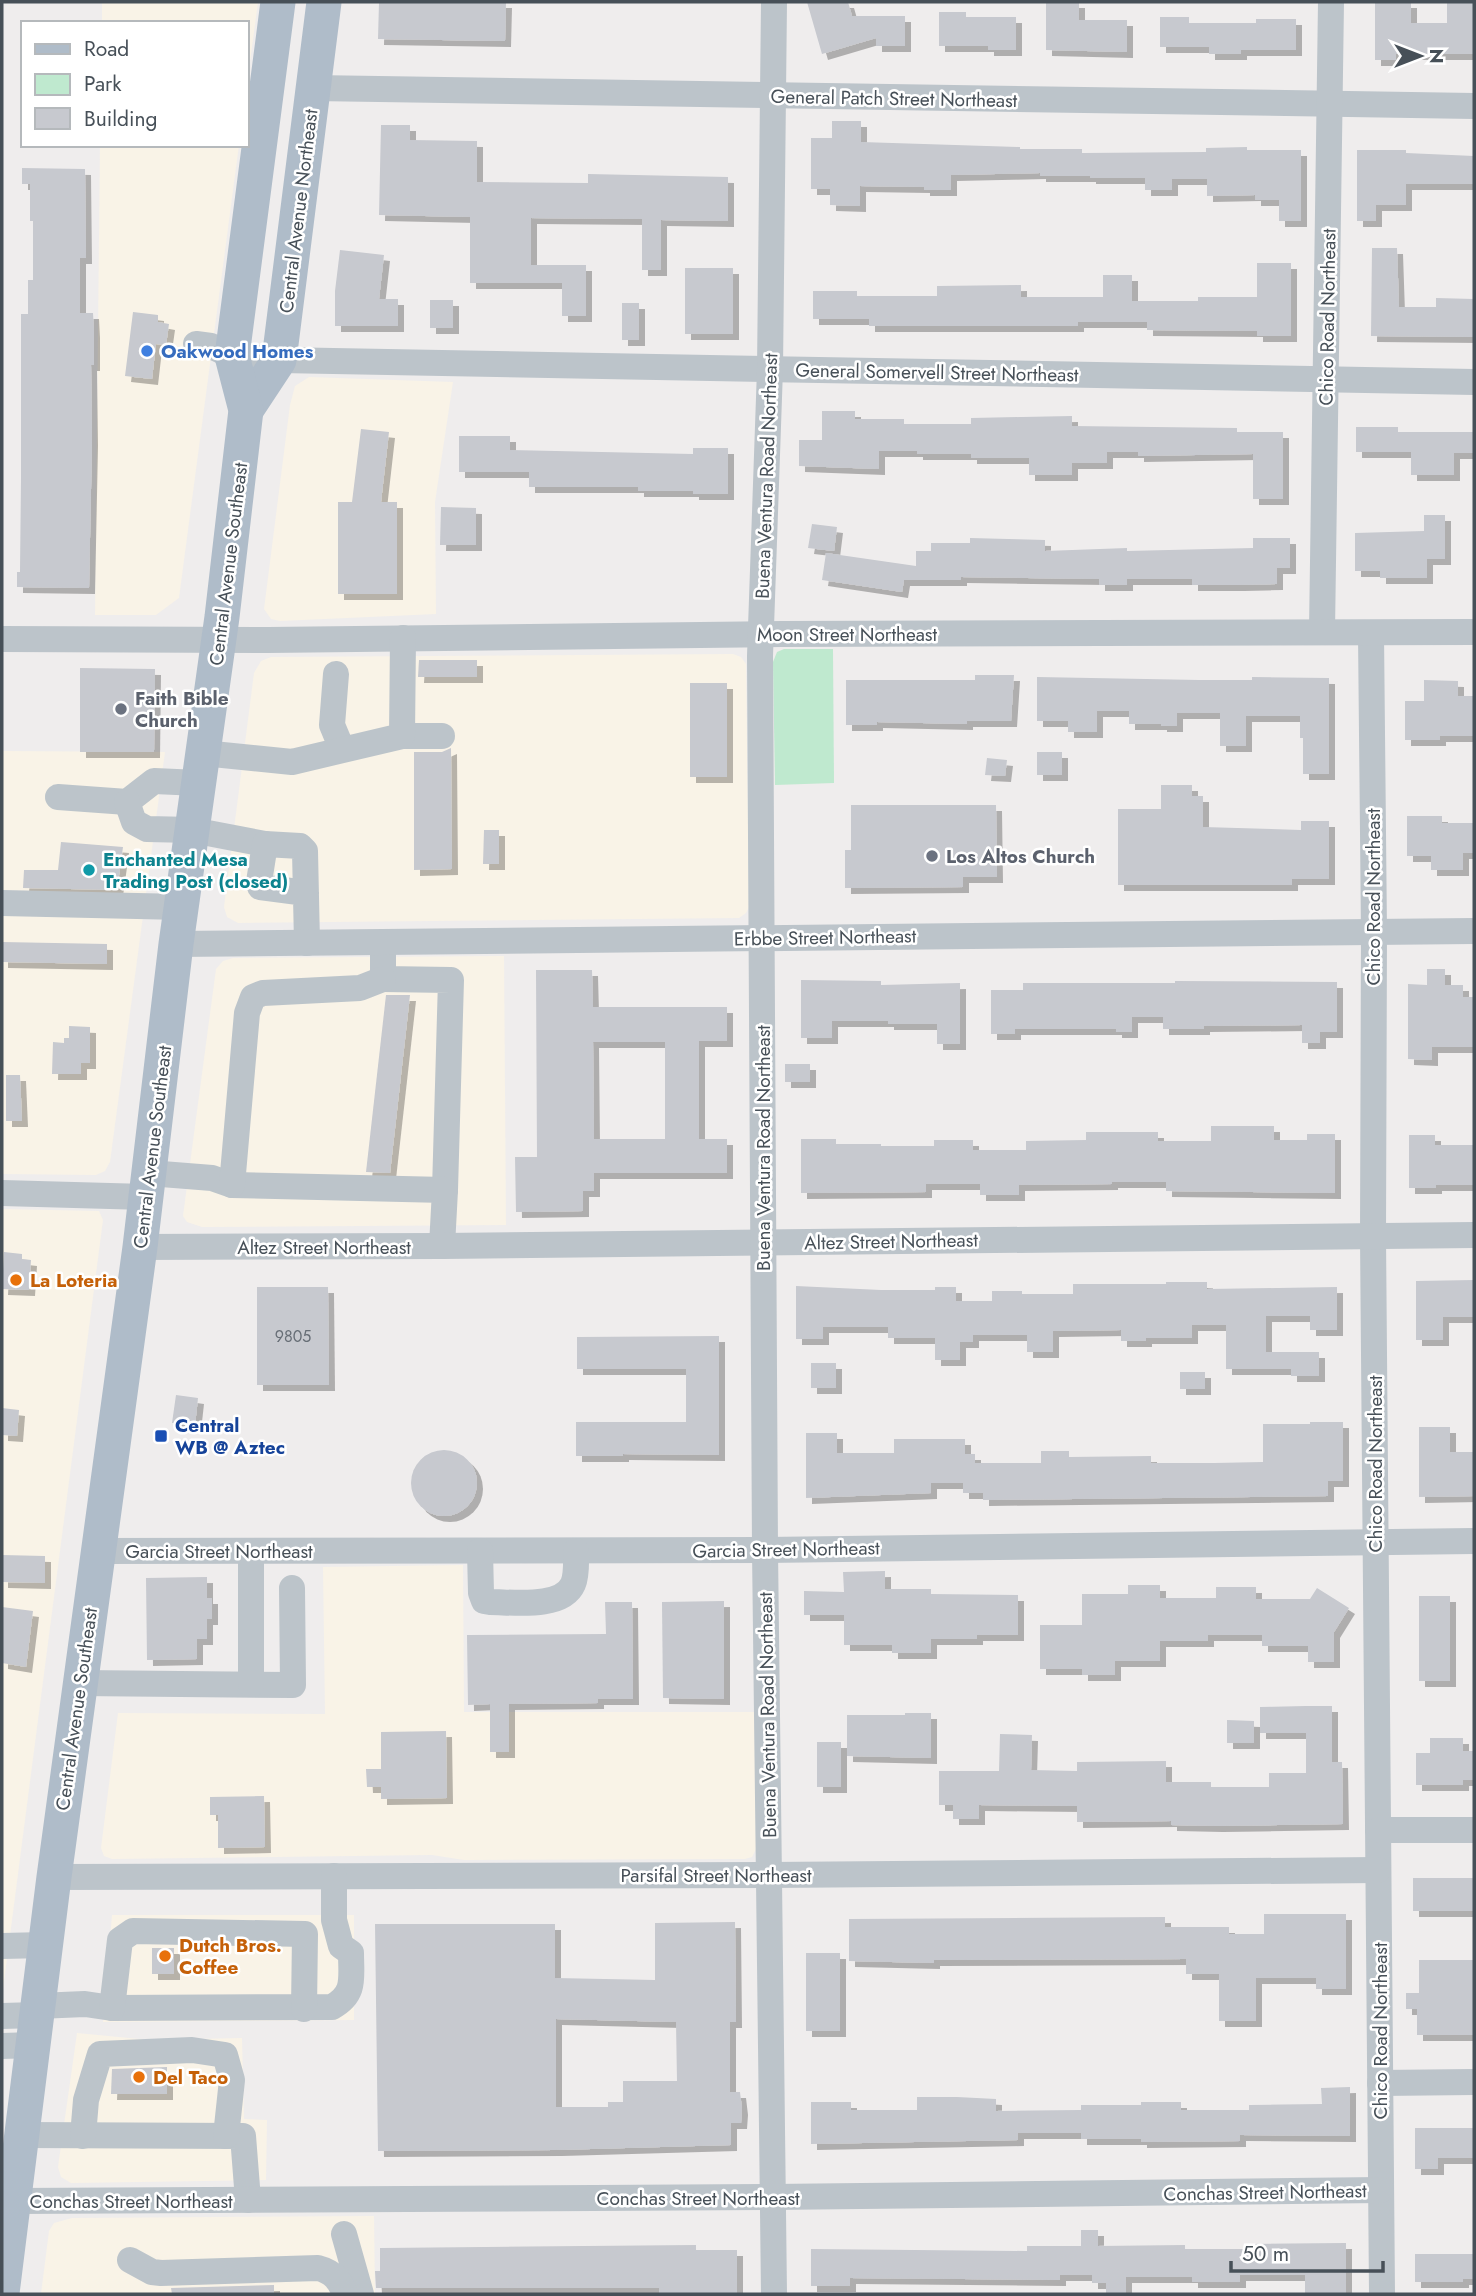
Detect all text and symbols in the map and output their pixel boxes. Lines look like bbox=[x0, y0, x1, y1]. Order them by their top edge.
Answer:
legend bbox=[21, 21, 248, 147]
north arrow bbox=[1385, 21, 1455, 91]
text: Road bbox=[84, 34, 129, 64]
text: N bbox=[1423, 48, 1450, 64]
text: Park bbox=[84, 69, 122, 99]
street label: General Patch Street Northeast bbox=[770, 83, 1018, 114]
text: Building bbox=[84, 104, 157, 134]
street label: Central Avenue Northeast bbox=[273, 107, 324, 315]
street label: Chico Road Northeast bbox=[1312, 228, 1343, 406]
place label: Oakwood Homes bbox=[161, 338, 314, 365]
marker: Oakwood Homes bbox=[139, 343, 155, 359]
street label: Buena Ventura Road Northeast bbox=[749, 352, 784, 599]
street label: General Somervell Street Northeast bbox=[795, 357, 1079, 388]
street label: Central Avenue Southeast bbox=[203, 461, 254, 667]
street label: Moon Street Northeast bbox=[757, 621, 938, 648]
place label: Faith Bible Church bbox=[135, 685, 229, 734]
marker: Faith Bible Church bbox=[113, 701, 129, 717]
street label: Chico Road Northeast bbox=[1360, 808, 1387, 986]
place label: Los Altos Church bbox=[946, 843, 1095, 870]
place label: Enchanted Mesa Trading Post (closed) bbox=[103, 846, 288, 895]
marker: Los Altos Church bbox=[924, 848, 940, 864]
marker: Enchanted Mesa Trading Post (closed) bbox=[81, 862, 97, 878]
street label: Erbbe Street Northeast bbox=[734, 922, 917, 953]
street label: Buena Ventura Road Northeast bbox=[750, 1025, 777, 1271]
street label: Central Avenue Southeast bbox=[127, 1044, 178, 1250]
street label: Altez Street Northeast bbox=[804, 1226, 979, 1257]
street label: Altez Street Northeast bbox=[237, 1234, 411, 1261]
place label: La Loteria bbox=[30, 1267, 117, 1294]
marker: La Loteria bbox=[8, 1272, 24, 1288]
house number: 9805 bbox=[275, 1325, 311, 1348]
street label: Chico Road Northeast bbox=[1362, 1375, 1389, 1553]
place label: Central WB @ Aztec bbox=[175, 1412, 285, 1461]
marker: Central WB @ Aztec bbox=[153, 1428, 169, 1444]
street label: Garcia Street Northeast bbox=[692, 1534, 880, 1565]
street label: Garcia Street Northeast bbox=[125, 1538, 313, 1565]
street label: Buena Ventura Road Northeast bbox=[752, 1591, 783, 1838]
street label: Central Avenue Southeast bbox=[49, 1606, 104, 1812]
street label: Parsifal Street Northeast bbox=[620, 1862, 812, 1889]
place label: Dutch Bros. Coffee bbox=[179, 1932, 282, 1981]
street label: Chico Road Northeast bbox=[1367, 1942, 1394, 2120]
marker: Dutch Bros. Coffee bbox=[157, 1948, 173, 1964]
place label: Del Taco bbox=[153, 2064, 228, 2091]
marker: Del Taco bbox=[131, 2069, 147, 2085]
street label: Conchas Street Northeast bbox=[1163, 2177, 1367, 2208]
street label: Conchas Street Northeast bbox=[596, 2185, 800, 2212]
street label: Conchas Street Northeast bbox=[29, 2188, 233, 2215]
scale bar bbox=[1231, 2230, 1383, 2274]
text: 50 m bbox=[1242, 2239, 1289, 2269]

